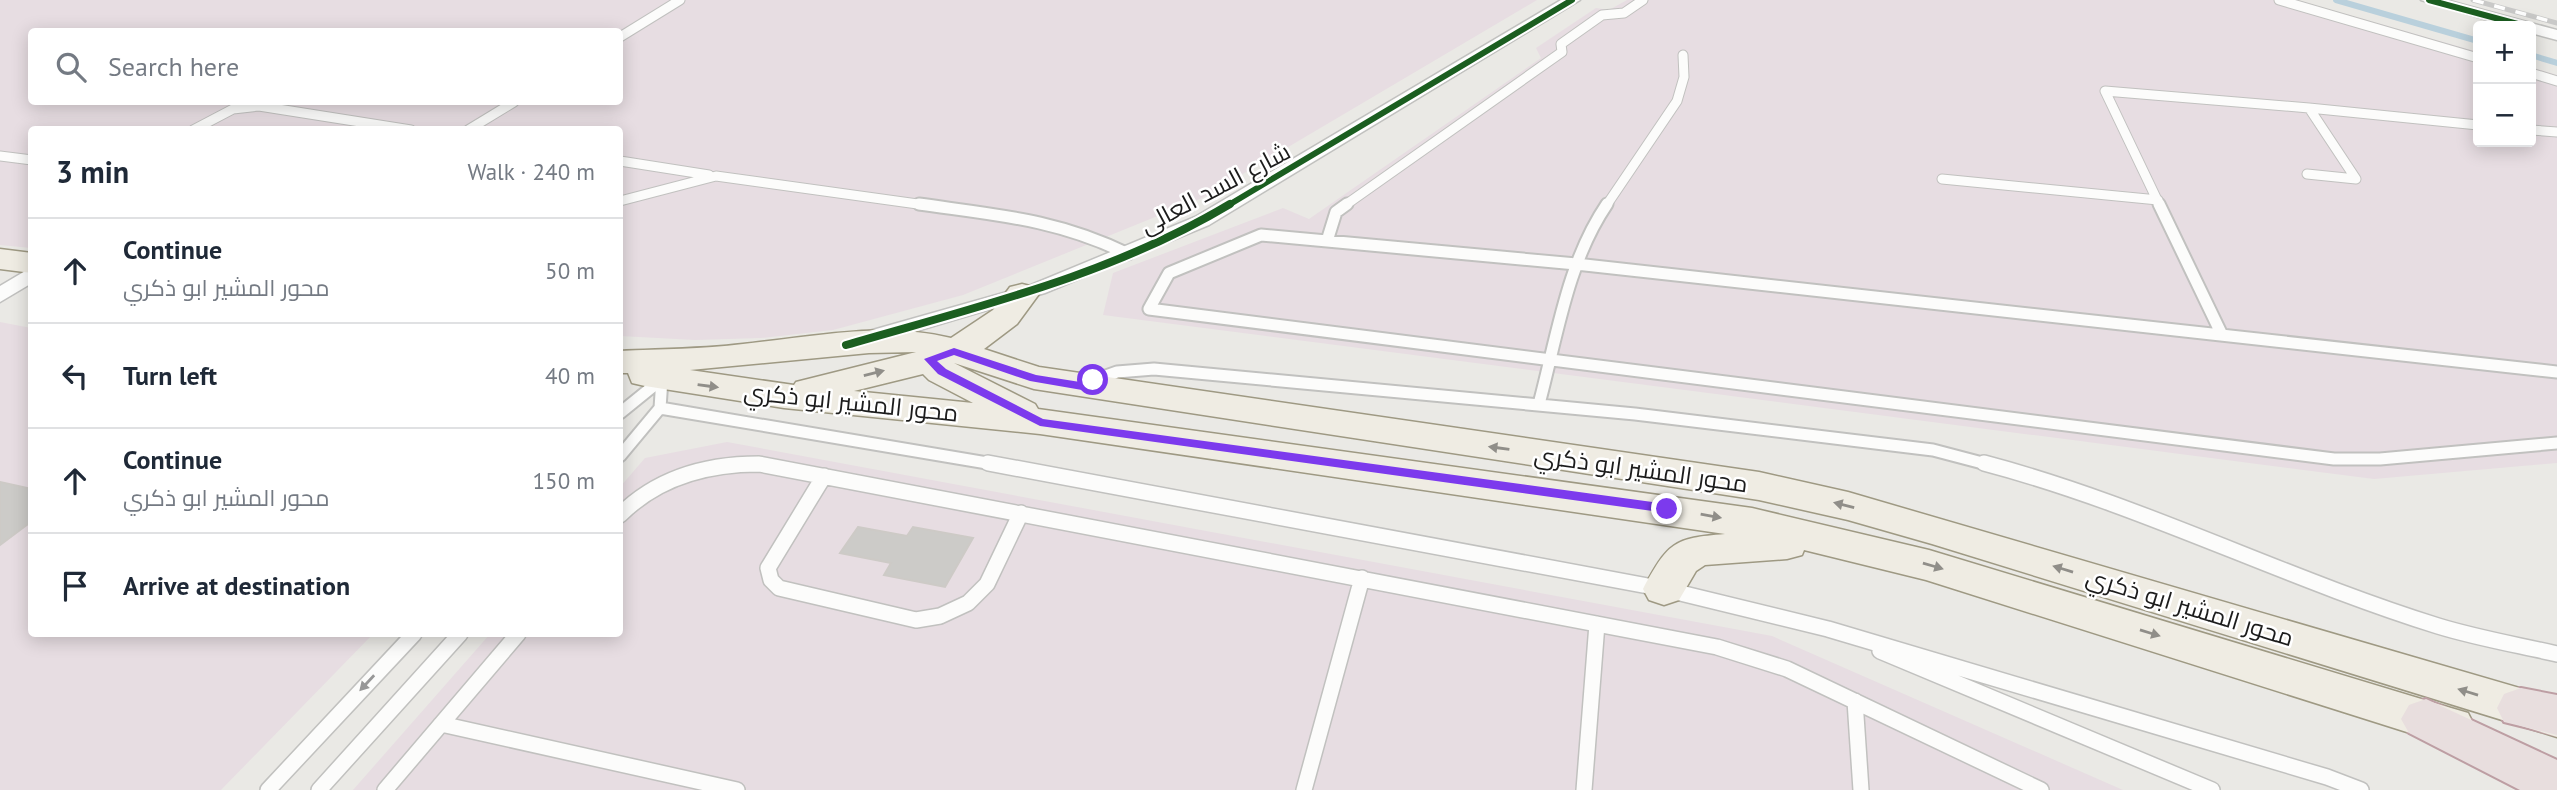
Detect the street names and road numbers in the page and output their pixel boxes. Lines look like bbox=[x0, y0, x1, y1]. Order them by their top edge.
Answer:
street label: شارع السد العالى bbox=[1135, 135, 1296, 241]
street label: محور المشير ابو ذكري bbox=[742, 375, 960, 432]
street label: محور المشير ابو ذكري bbox=[1532, 439, 1750, 502]
street label: محور المشير ابو ذكري bbox=[2082, 561, 2298, 656]

